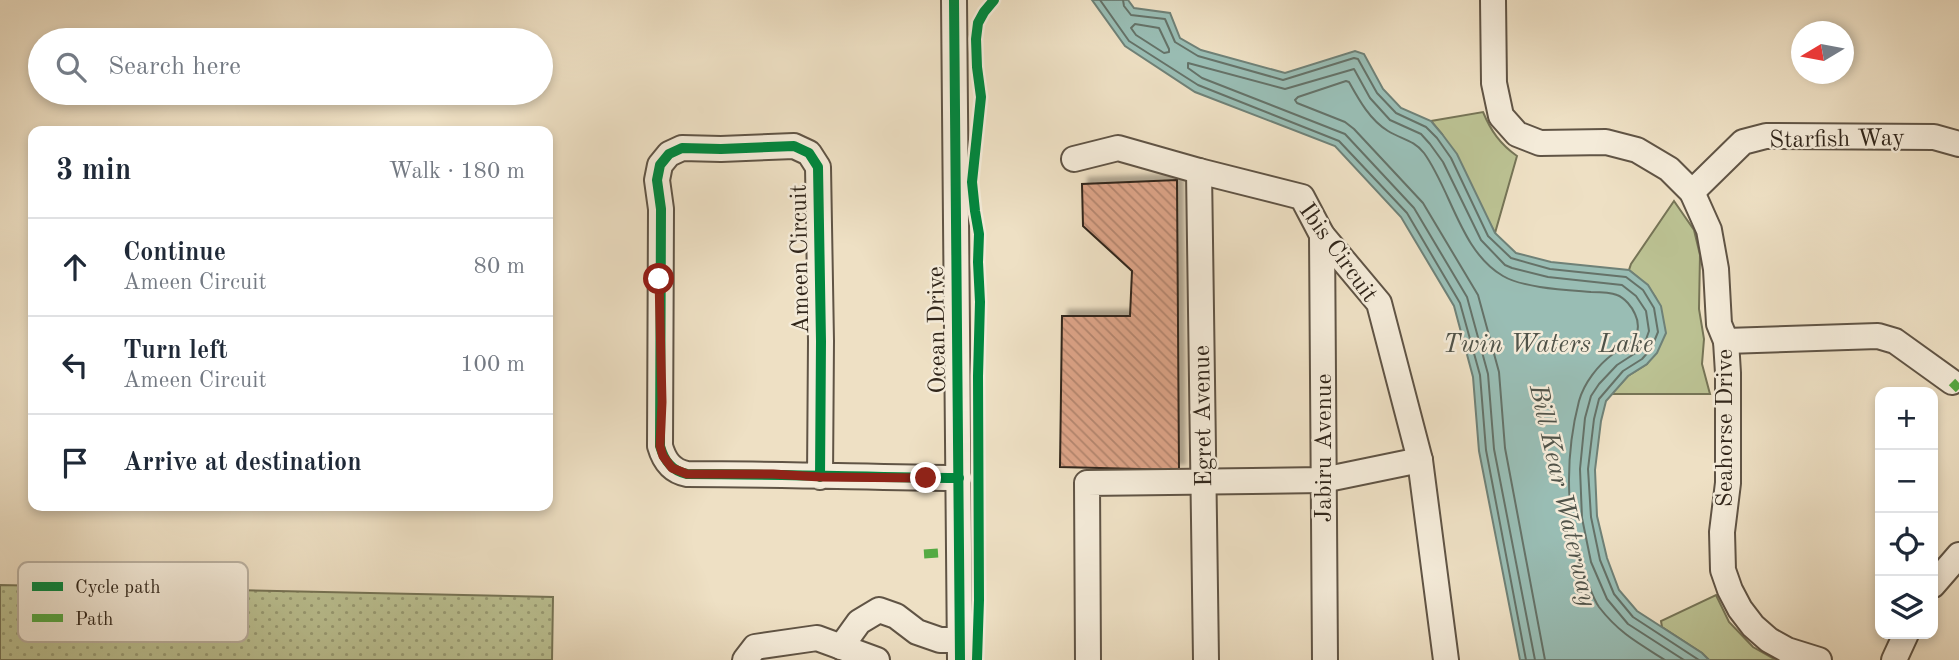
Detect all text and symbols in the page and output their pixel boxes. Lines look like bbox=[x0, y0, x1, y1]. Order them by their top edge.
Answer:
north arrow bbox=[1791, 21, 1854, 84]
search box bbox=[28, 28, 553, 105]
icon: search bbox=[52, 48, 90, 86]
text: Search here bbox=[108, 54, 241, 80]
street label: Starfish Way bbox=[1769, 127, 1905, 153]
text: 3 min bbox=[56, 156, 131, 186]
text: Walk · 180 m bbox=[389, 160, 525, 183]
street label: Ameen Circuit bbox=[788, 184, 814, 334]
street label: Ibis Circuit bbox=[1294, 199, 1381, 307]
text: Continue bbox=[123, 240, 226, 266]
icon: ahead bbox=[56, 248, 94, 286]
text: 80 m bbox=[474, 255, 525, 278]
route start bbox=[643, 263, 674, 294]
street label: Ocean Drive bbox=[925, 266, 951, 394]
text: Ameen Circuit bbox=[123, 271, 266, 294]
water label: Twin Waters Lake bbox=[1443, 332, 1653, 358]
text: Turn left bbox=[123, 338, 228, 364]
street label: Egret Avenue bbox=[1191, 345, 1217, 487]
icon: left bbox=[56, 346, 94, 384]
street label: Seahorse Drive bbox=[1714, 349, 1738, 507]
text: 100 m bbox=[460, 353, 525, 376]
text: Ameen Circuit bbox=[123, 369, 266, 392]
street label: Jabiru Avenue bbox=[1313, 373, 1337, 523]
water label: Bill Kear Waterway bbox=[1524, 381, 1600, 610]
map controls bbox=[1875, 387, 1938, 639]
button: + bbox=[1875, 387, 1938, 450]
icon: arrive bbox=[56, 444, 94, 482]
text: Arrive at destination bbox=[123, 450, 362, 476]
button: − bbox=[1875, 450, 1938, 513]
route end bbox=[910, 462, 941, 493]
button: locate bbox=[1875, 513, 1938, 576]
legend bbox=[18, 562, 248, 642]
button: layers bbox=[1875, 576, 1938, 639]
text: Cycle path bbox=[75, 579, 161, 598]
text: Path bbox=[75, 611, 113, 630]

